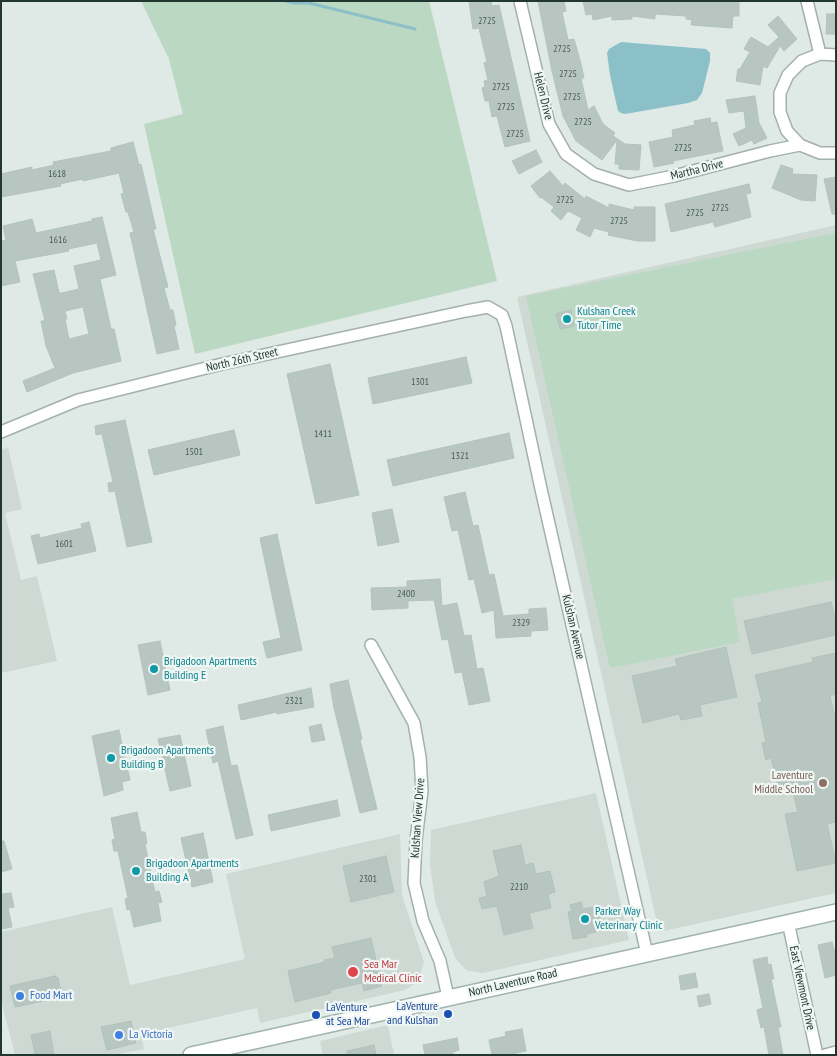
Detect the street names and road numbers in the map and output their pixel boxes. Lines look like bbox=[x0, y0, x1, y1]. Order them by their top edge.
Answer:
street label: Helen Drive bbox=[530, 71, 556, 121]
street label: Martha Drive bbox=[669, 157, 725, 183]
street label: North 26th Street bbox=[205, 345, 279, 375]
street label: Kulshan Avenue bbox=[559, 593, 587, 661]
street label: Kulshan View Drive bbox=[408, 778, 428, 858]
street label: East Viewmont Drive bbox=[786, 945, 818, 1031]
street label: North Laventure Road bbox=[467, 966, 559, 1000]

